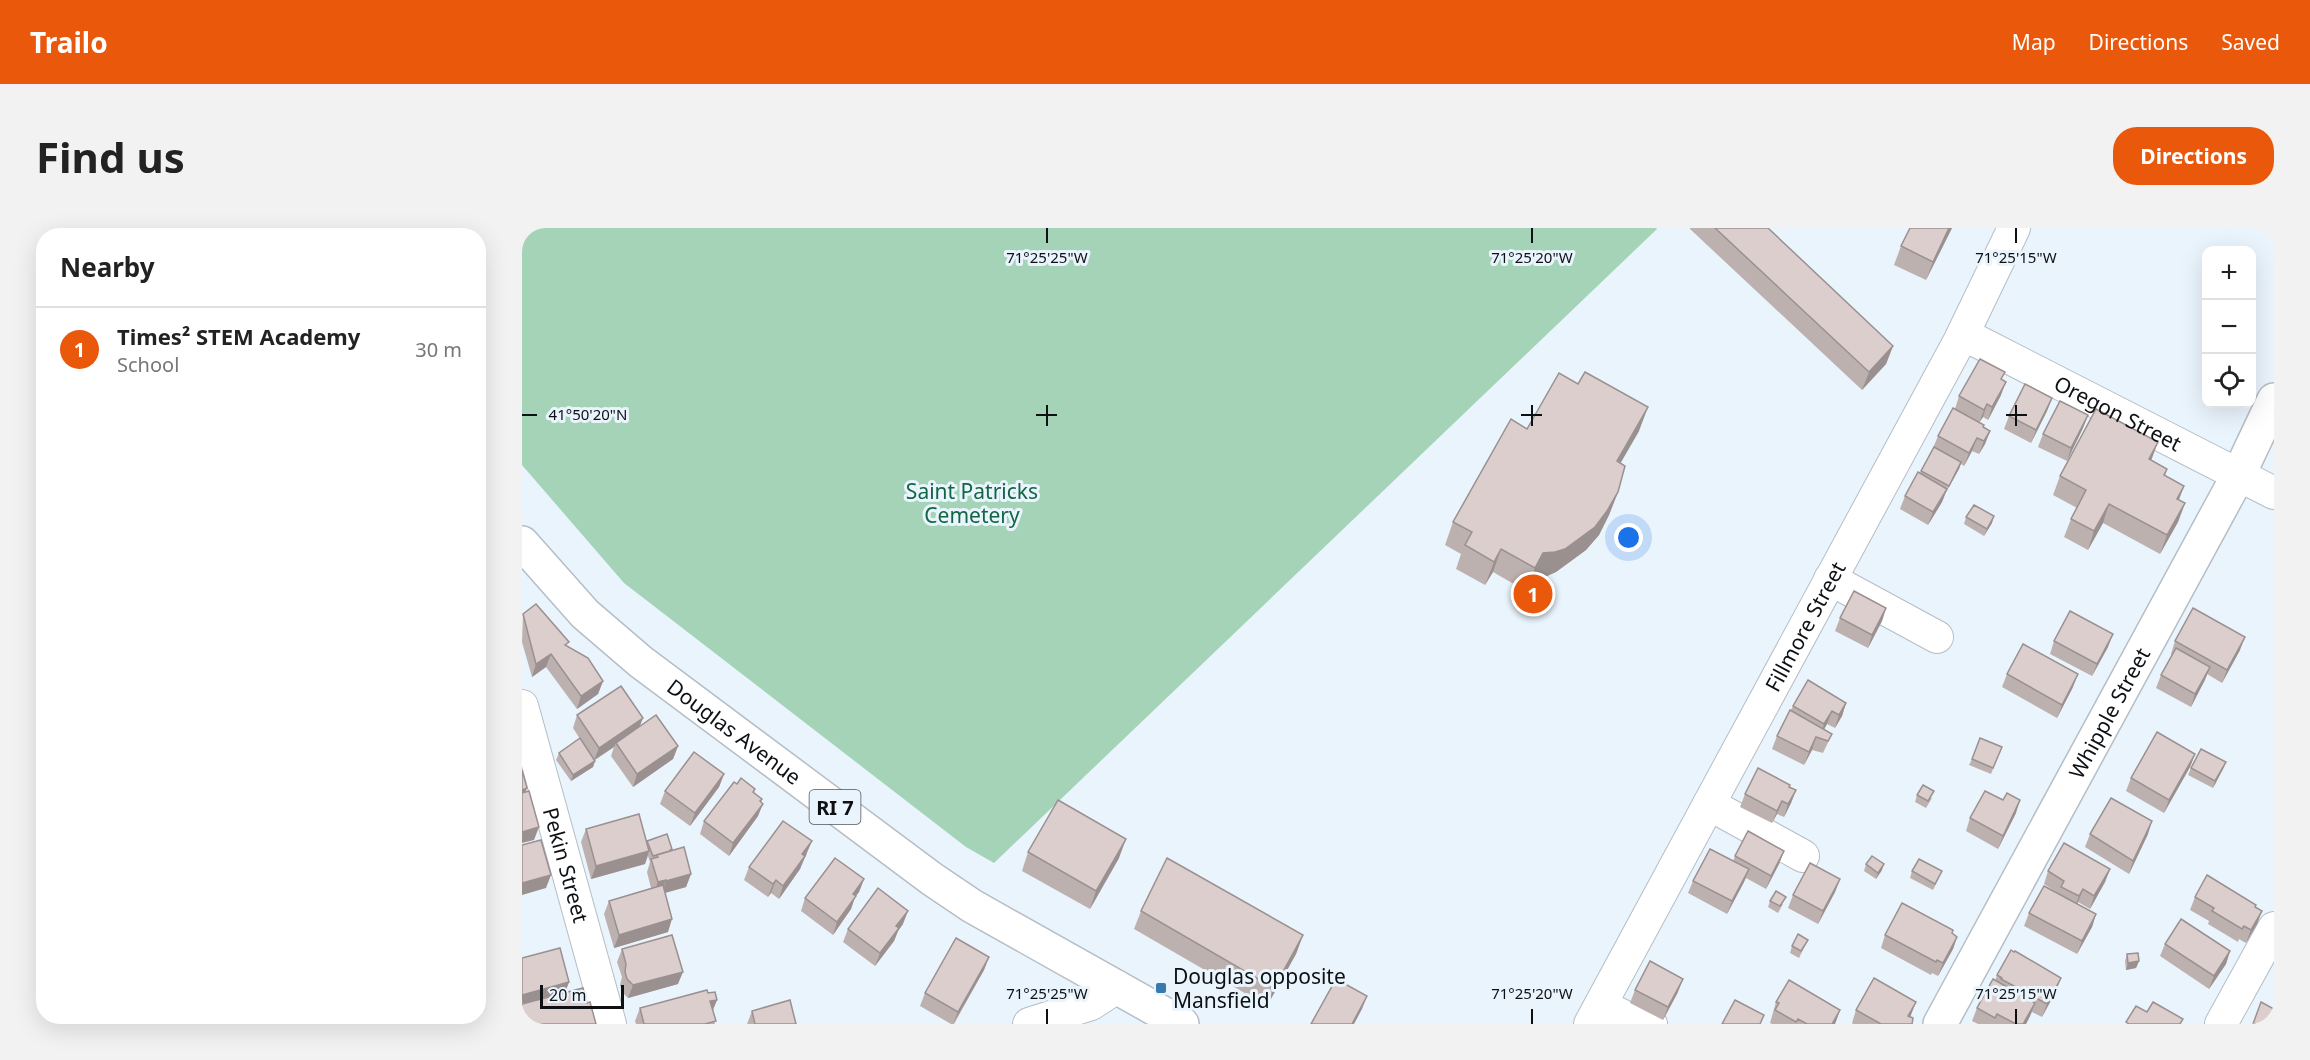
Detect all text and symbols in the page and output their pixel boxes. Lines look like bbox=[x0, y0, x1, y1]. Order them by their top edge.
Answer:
text: Trailo bbox=[30, 23, 108, 61]
text: Map bbox=[2012, 28, 2056, 56]
text: Directions bbox=[2089, 28, 2188, 56]
text: Saved bbox=[2221, 28, 2280, 56]
button: Directions bbox=[2113, 127, 2274, 185]
text: Find us bbox=[36, 128, 185, 185]
map controls bbox=[2202, 246, 2256, 408]
button: + bbox=[2202, 246, 2256, 300]
text: 71°25'25"W bbox=[1006, 247, 1088, 267]
text: 71°25'20"W bbox=[1491, 247, 1573, 267]
text: 71°25'15"W bbox=[1975, 247, 2057, 267]
text: Nearby bbox=[60, 249, 155, 285]
button: − bbox=[2202, 300, 2256, 354]
text: Times² STEM Academy bbox=[117, 321, 360, 351]
text: 1 bbox=[74, 336, 85, 363]
text: 30 m bbox=[415, 336, 462, 363]
text: School bbox=[117, 351, 179, 378]
button: locate bbox=[2202, 354, 2256, 408]
street label: Oregon Street bbox=[2050, 369, 2187, 458]
text: 41°50'20"N bbox=[549, 404, 627, 424]
park label: Saint Patricks Cemetery bbox=[906, 477, 1038, 529]
your location bbox=[1614, 523, 1643, 552]
street label: Fillmore Street bbox=[1759, 556, 1852, 696]
pin: 1 bbox=[1514, 572, 1552, 616]
street label: Whipple Street bbox=[2062, 642, 2156, 783]
street label: Douglas Avenue bbox=[662, 672, 807, 791]
road number: RI 7 bbox=[810, 790, 860, 824]
street label: Pekin Street bbox=[537, 804, 595, 926]
place label: Douglas opposite Mansfield bbox=[1173, 962, 1346, 1014]
marker: Douglas opposite Mansfield bbox=[1154, 981, 1168, 995]
scale bar bbox=[540, 982, 624, 1010]
text: 71°25'25"W bbox=[1006, 983, 1088, 1003]
text: 71°25'20"W bbox=[1491, 983, 1573, 1003]
text: 71°25'15"W bbox=[1975, 983, 2057, 1003]
text: 20 m bbox=[549, 984, 586, 1006]

